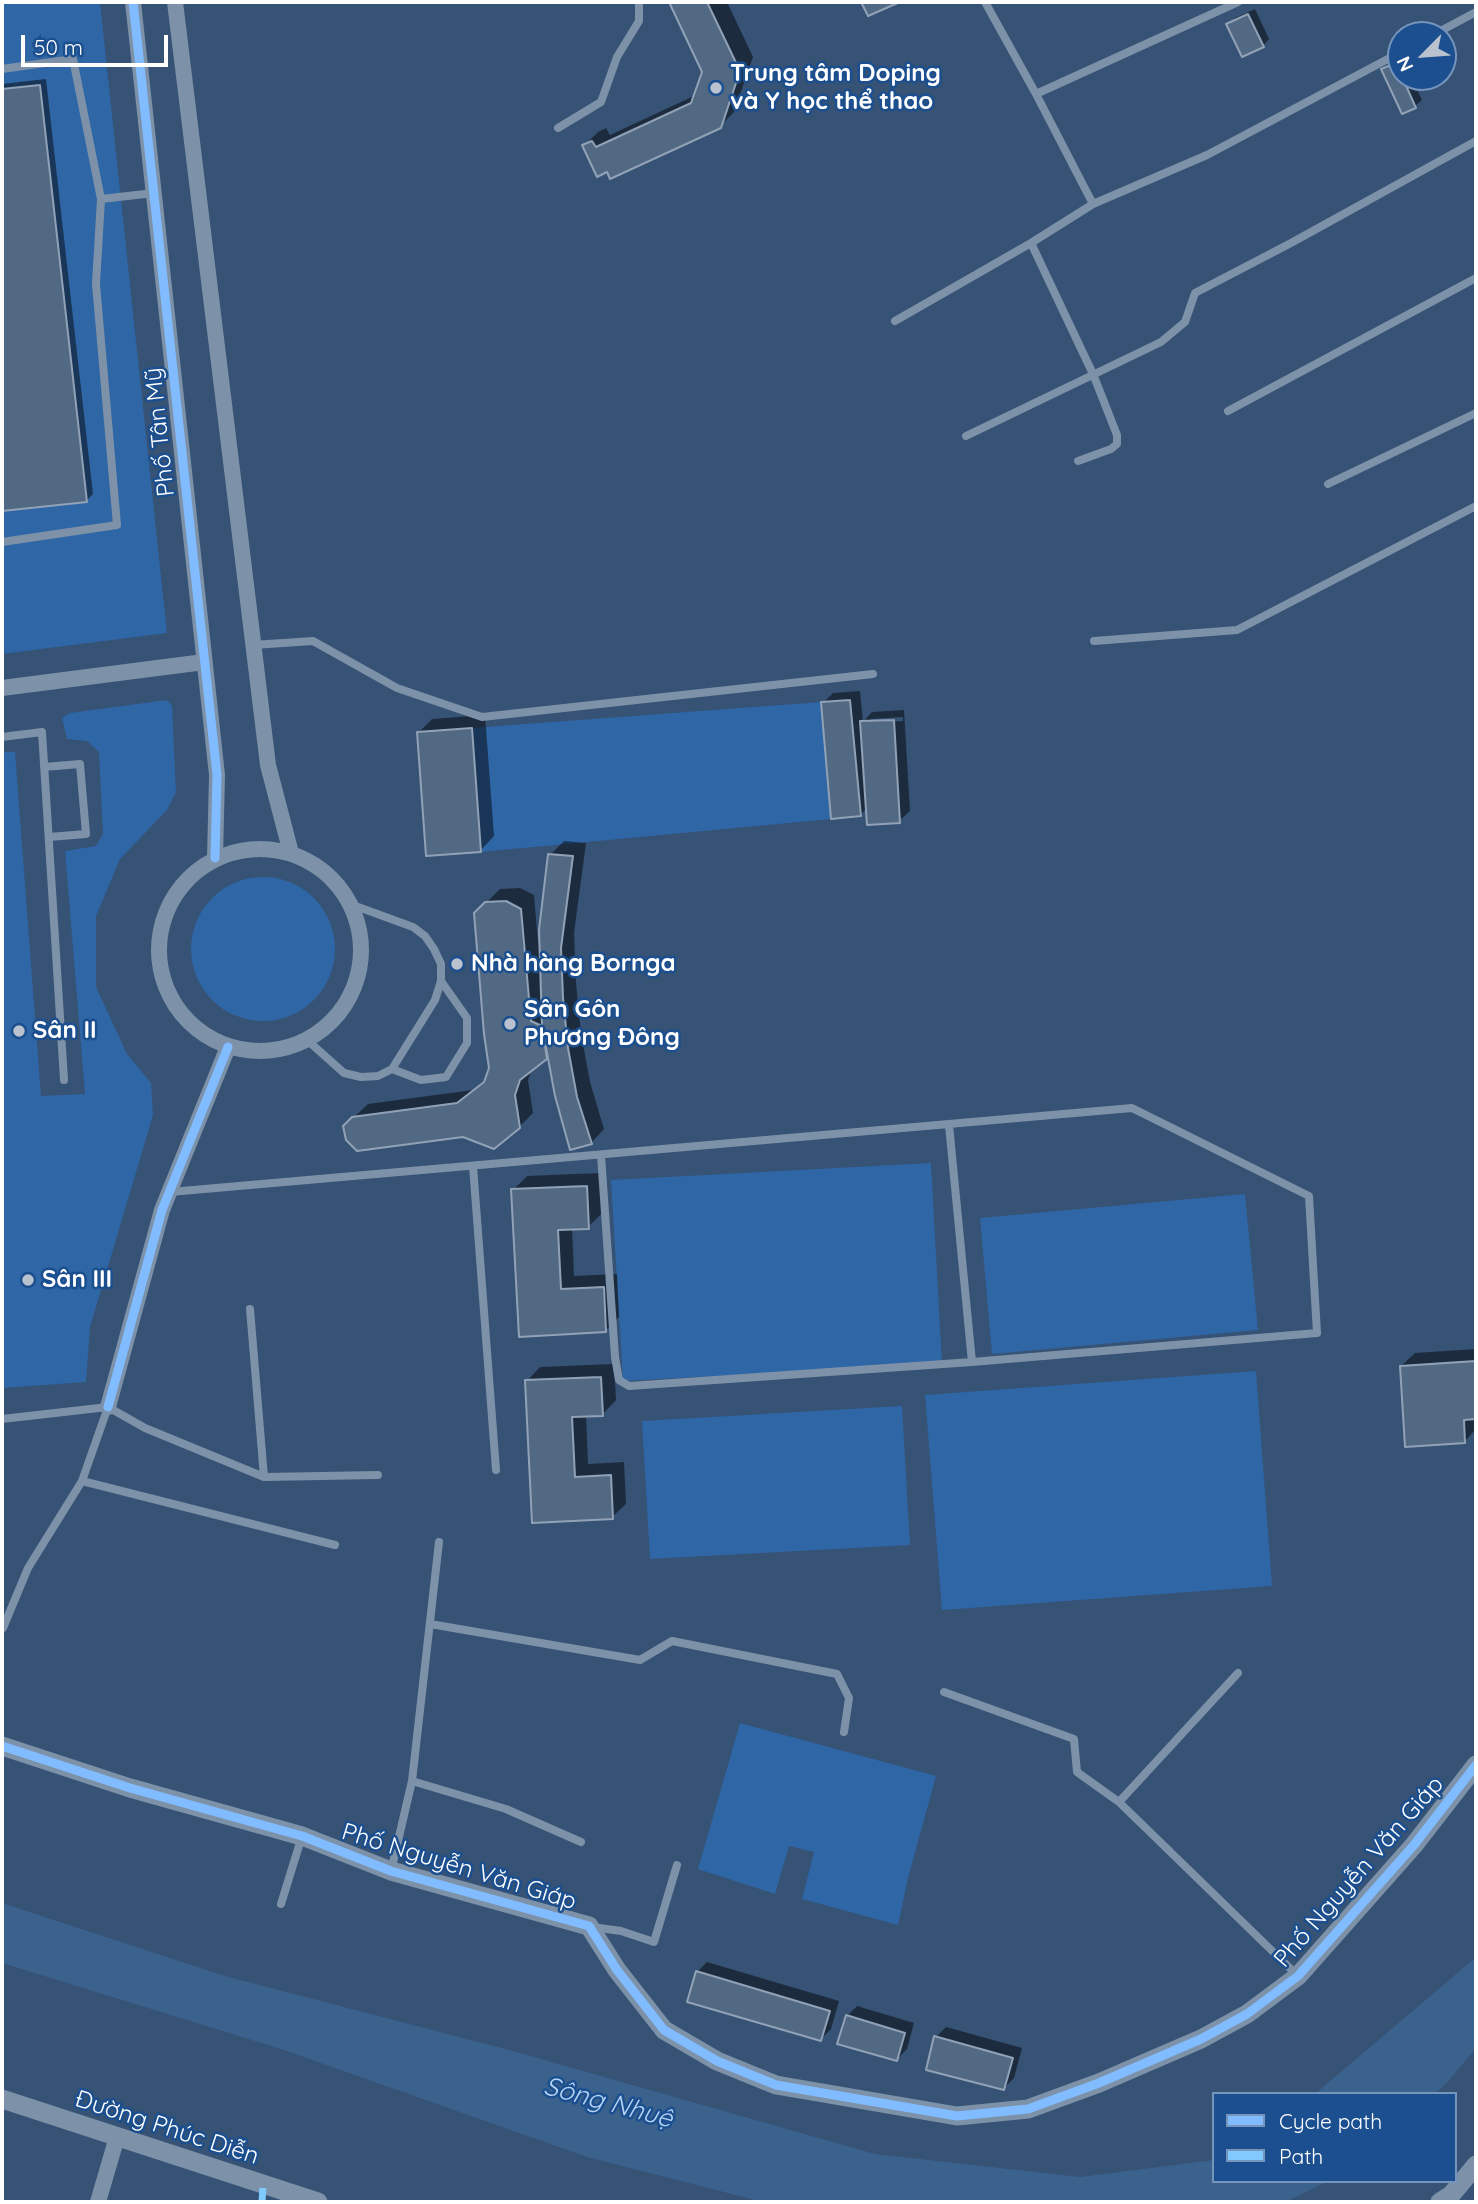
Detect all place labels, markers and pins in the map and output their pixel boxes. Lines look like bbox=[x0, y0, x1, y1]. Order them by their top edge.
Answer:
place label: Trung tâm Doping và Y học thể thao bbox=[730, 60, 941, 116]
marker: Trung tâm Doping và Y học thể thao bbox=[708, 80, 724, 96]
place label: Nhà hàng Bornga bbox=[471, 950, 676, 978]
marker: Nhà hàng Bornga bbox=[449, 956, 465, 972]
place label: Sân Gôn Phương Đông bbox=[524, 996, 680, 1052]
marker: Sân Gôn Phương Đông bbox=[502, 1016, 518, 1032]
place label: Sân II bbox=[33, 1017, 97, 1045]
marker: Sân II bbox=[11, 1023, 27, 1039]
place label: Sân III bbox=[42, 1266, 112, 1294]
marker: Sân III bbox=[20, 1272, 36, 1288]

